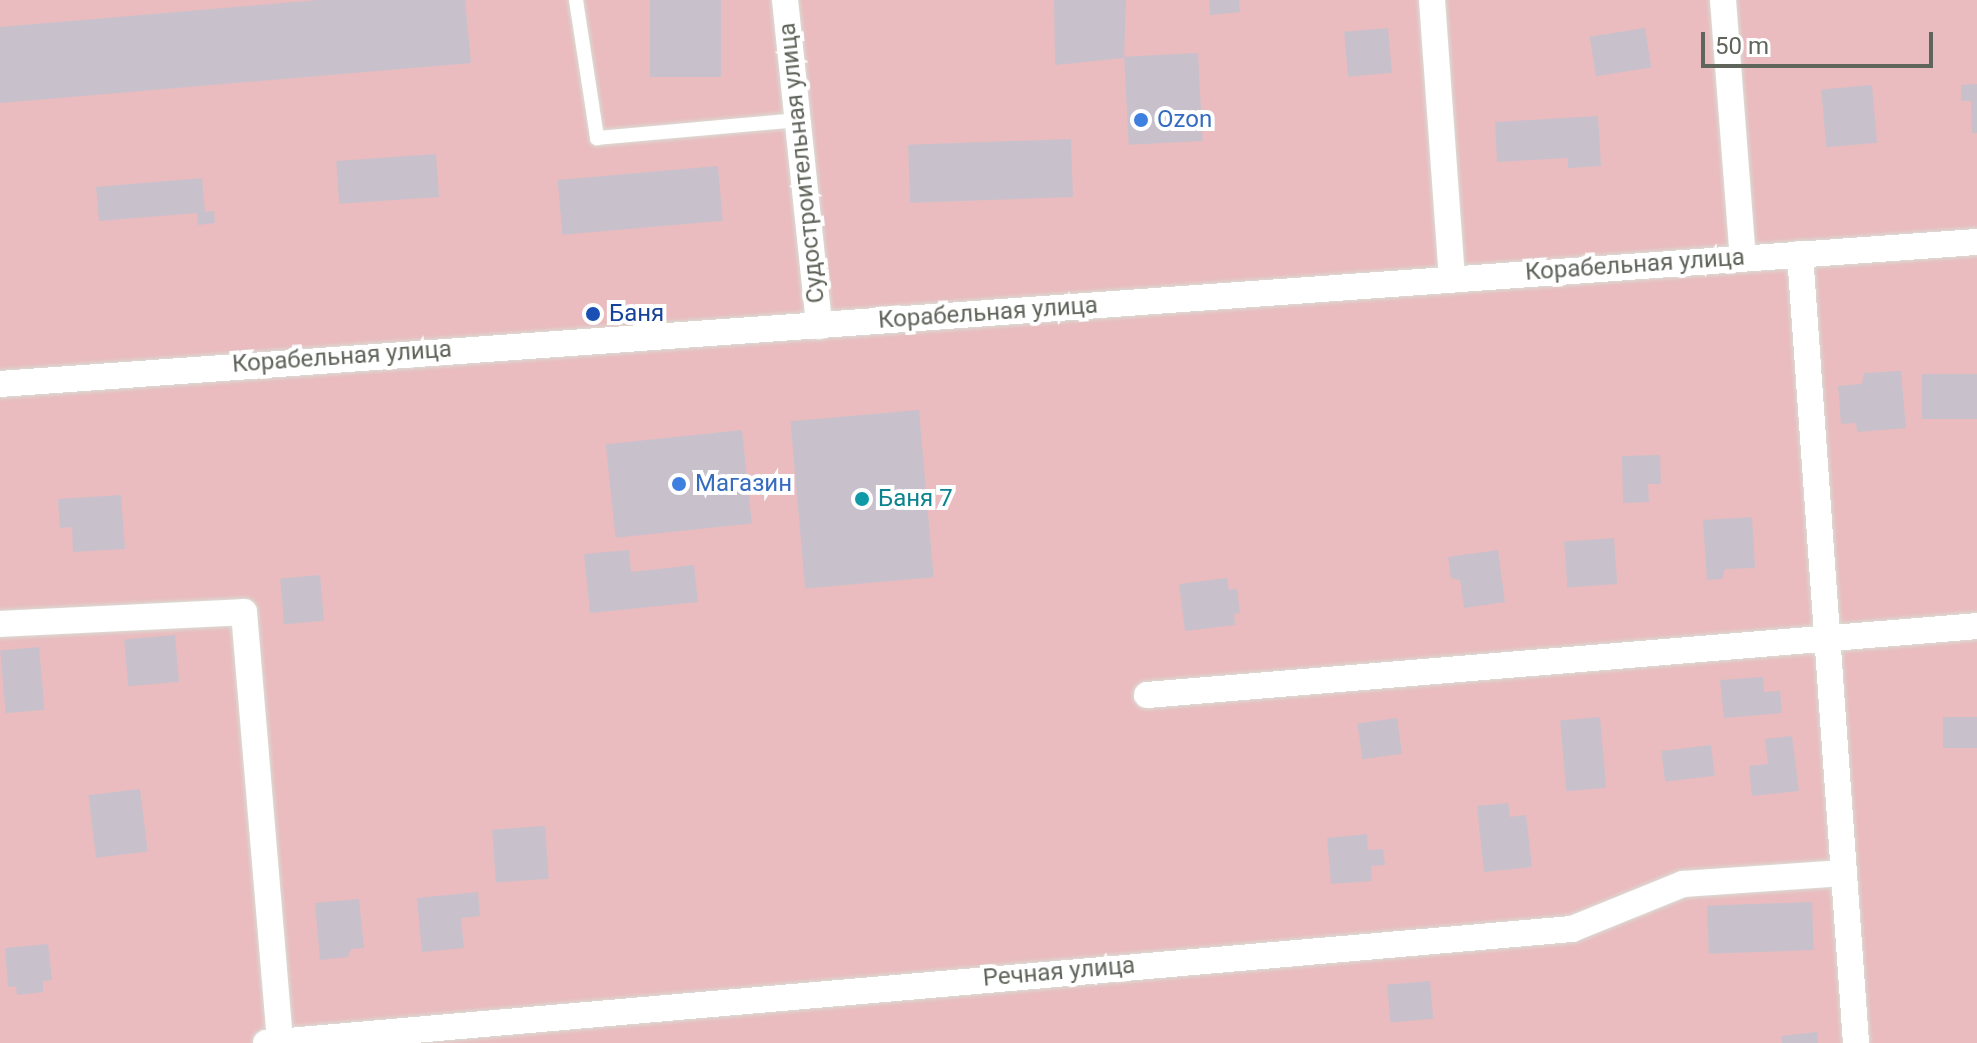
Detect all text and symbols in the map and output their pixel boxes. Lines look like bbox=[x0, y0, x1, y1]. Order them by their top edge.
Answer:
scale bar bbox=[1705, 16, 1937, 66]
street label: Судостроительная улица bbox=[773, 21, 831, 305]
text: 50 m bbox=[1715, 32, 1769, 60]
place label: Ozon bbox=[1157, 106, 1212, 134]
marker: Ozon bbox=[1132, 111, 1150, 129]
street label: Корабельная улица bbox=[1524, 243, 1746, 287]
street label: Корабельная улица bbox=[877, 291, 1099, 335]
place label: Баня bbox=[609, 300, 664, 328]
marker: Баня bbox=[584, 305, 602, 323]
street label: Корабельная улица bbox=[231, 335, 453, 379]
place label: Магазин bbox=[695, 470, 792, 498]
marker: Магазин bbox=[670, 475, 688, 493]
place label: Баня 7 bbox=[878, 485, 953, 513]
marker: Баня 7 bbox=[853, 490, 871, 508]
street label: Речная улица bbox=[982, 951, 1136, 993]

